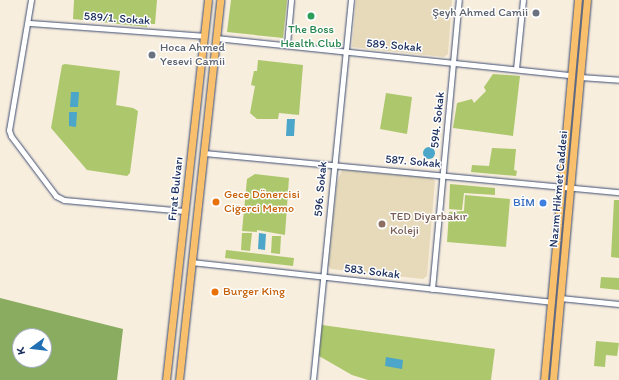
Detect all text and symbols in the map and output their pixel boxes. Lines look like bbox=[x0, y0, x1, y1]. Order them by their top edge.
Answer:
place label: Şeyh Ahmed Camii bbox=[432, 6, 528, 20]
marker: Şeyh Ahmed Camii bbox=[531, 8, 541, 18]
street label: 589/1. Sokak bbox=[83, 9, 151, 29]
marker: The Boss Health Club bbox=[306, 11, 316, 21]
place label: The Boss Health Club bbox=[281, 23, 341, 51]
street label: 589. Sokak bbox=[366, 36, 422, 56]
place label: Hoca Ahmed Yesevi Camii bbox=[160, 41, 225, 69]
marker: Hoca Ahmed Yesevi Camii bbox=[147, 50, 157, 60]
street label: 594. Sokak bbox=[428, 91, 448, 149]
street label: Nazım Hikmet Caddesi bbox=[547, 130, 571, 248]
street label: 587. Sokak bbox=[385, 152, 441, 172]
street label: Fırat Bulvarı bbox=[165, 156, 187, 222]
street label: 596. Sokak bbox=[311, 161, 331, 217]
place label: Gece Dönercisi Ciğerci Memo bbox=[224, 188, 300, 216]
place label: BİM bbox=[513, 196, 535, 210]
marker: Gece Dönercisi Ciğerci Memo bbox=[211, 197, 221, 207]
marker: BİM bbox=[538, 198, 548, 208]
place label: TED Diyarbakır Koleji bbox=[390, 210, 467, 238]
marker: TED Diyarbakır Koleji bbox=[377, 219, 387, 229]
street label: 583. Sokak bbox=[343, 261, 401, 283]
place label: Burger King bbox=[223, 285, 285, 299]
marker: Burger King bbox=[210, 287, 220, 297]
north arrow bbox=[12, 328, 52, 368]
text: K bbox=[14, 346, 28, 356]

